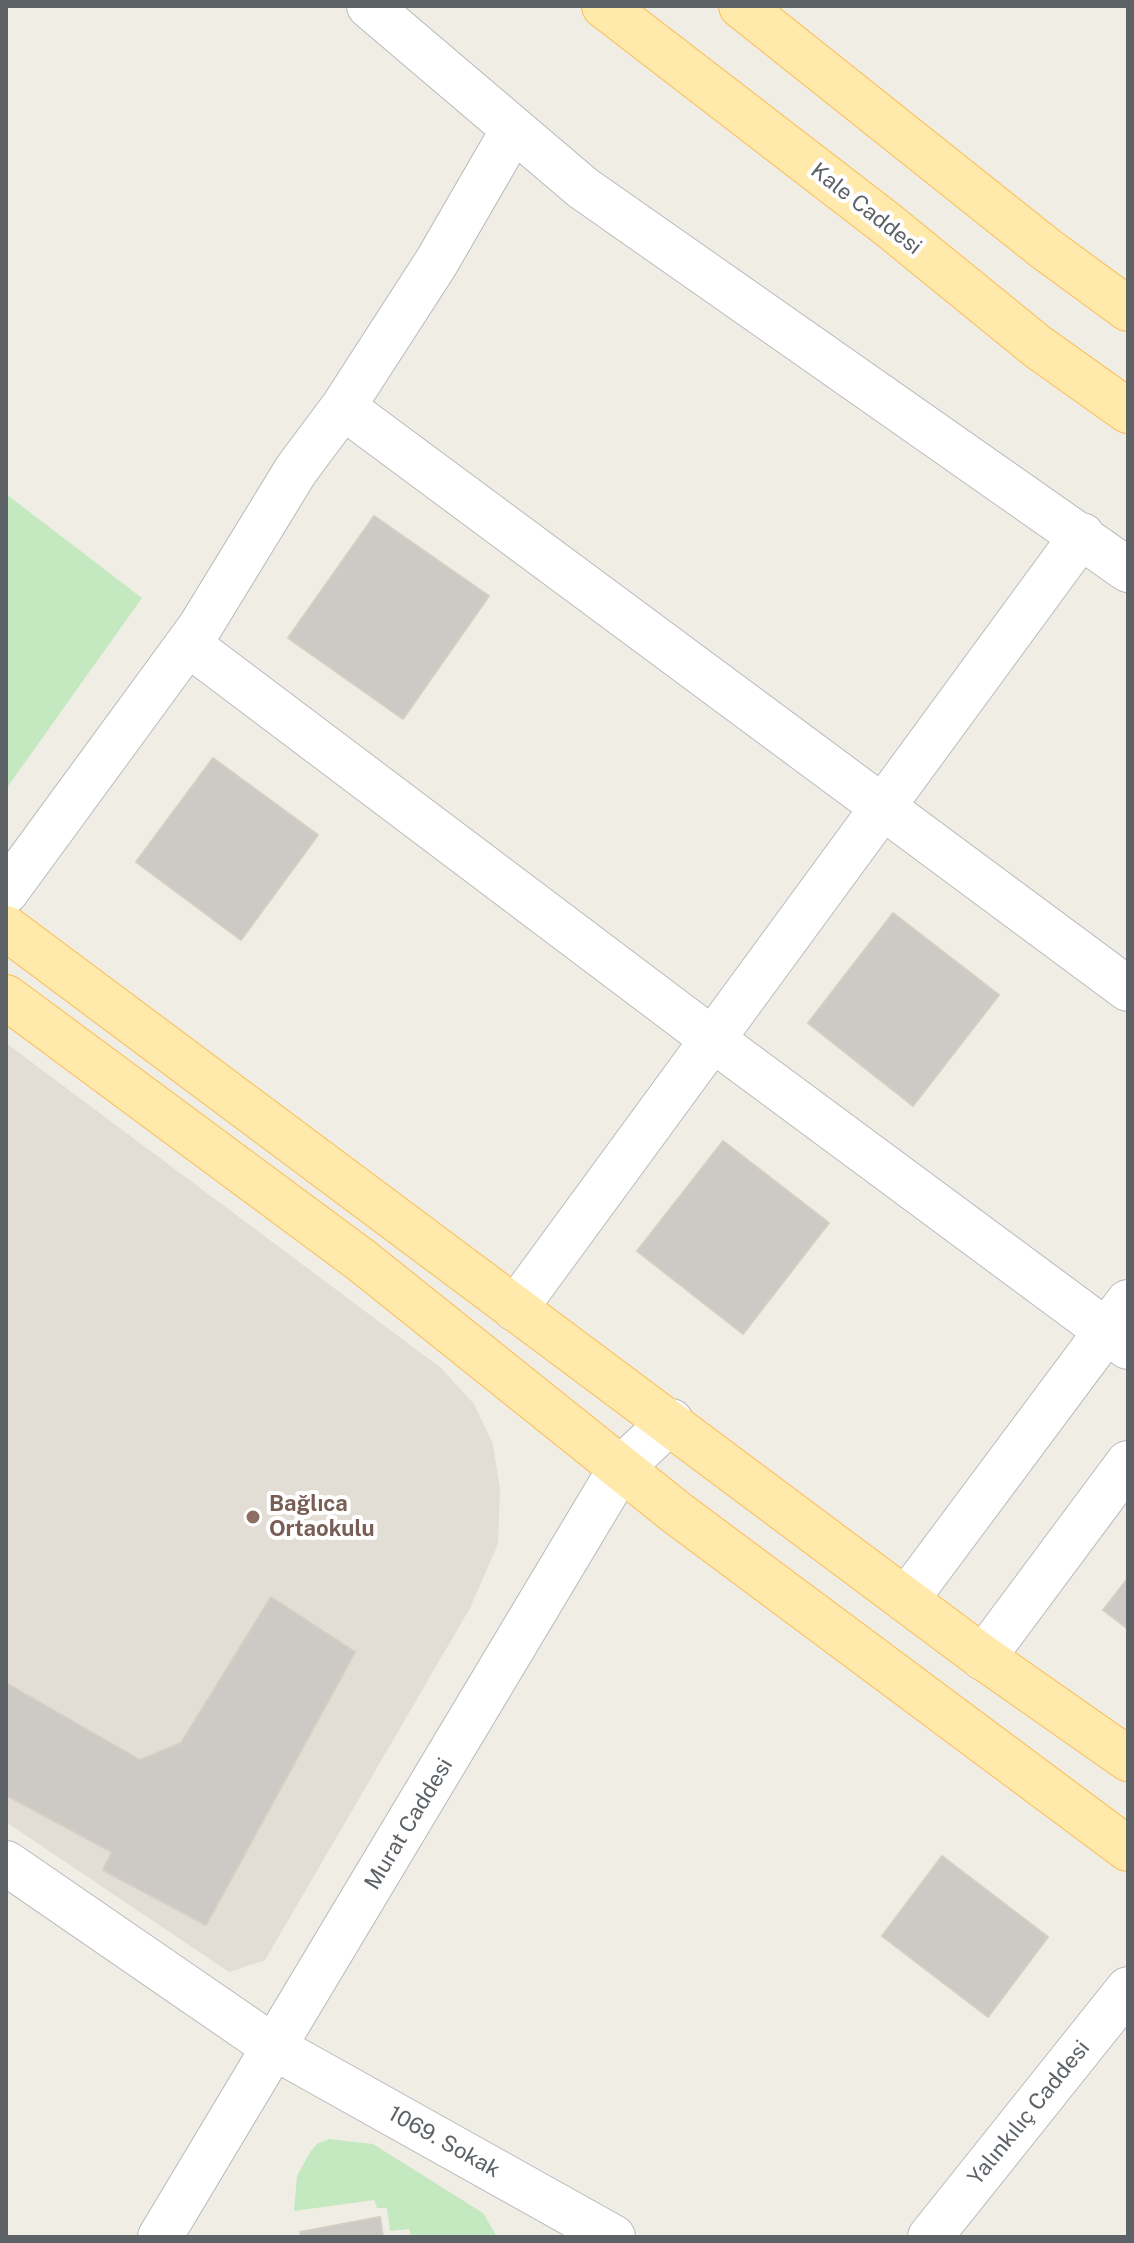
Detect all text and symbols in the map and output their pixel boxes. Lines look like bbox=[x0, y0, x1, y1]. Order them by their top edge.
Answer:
street label: Kale Caddesi bbox=[805, 158, 927, 260]
place label: Bağlıca Ortaokulu bbox=[269, 1491, 375, 1542]
marker: Bağlıca Ortaokulu bbox=[244, 1508, 262, 1526]
street label: Murat Caddesi bbox=[359, 1754, 459, 1894]
street label: Yalınkılıç Caddesi bbox=[963, 2035, 1095, 2191]
street label: 1069. Sokak bbox=[384, 2100, 504, 2184]

